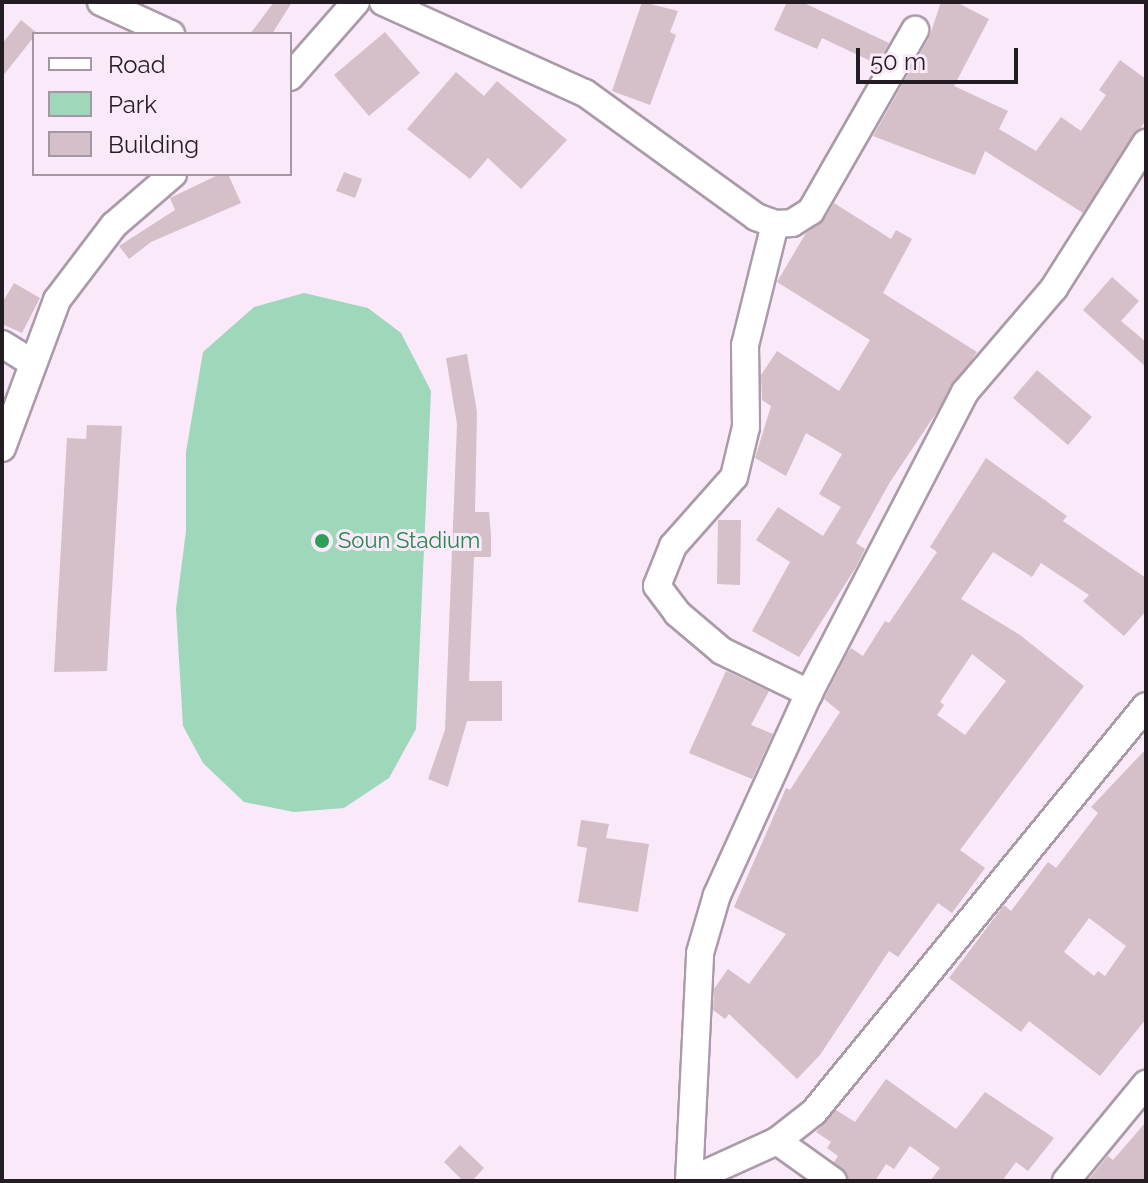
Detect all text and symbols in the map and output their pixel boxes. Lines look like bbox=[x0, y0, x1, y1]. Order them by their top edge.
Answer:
legend bbox=[32, 32, 292, 176]
scale bar bbox=[860, 32, 1022, 82]
text: 50 m bbox=[870, 47, 926, 76]
text: Road bbox=[108, 50, 166, 79]
text: Park bbox=[108, 90, 157, 119]
text: Building bbox=[108, 130, 199, 159]
place label: Soun Stadium bbox=[338, 528, 480, 554]
marker: Soun Stadium bbox=[313, 532, 331, 550]

